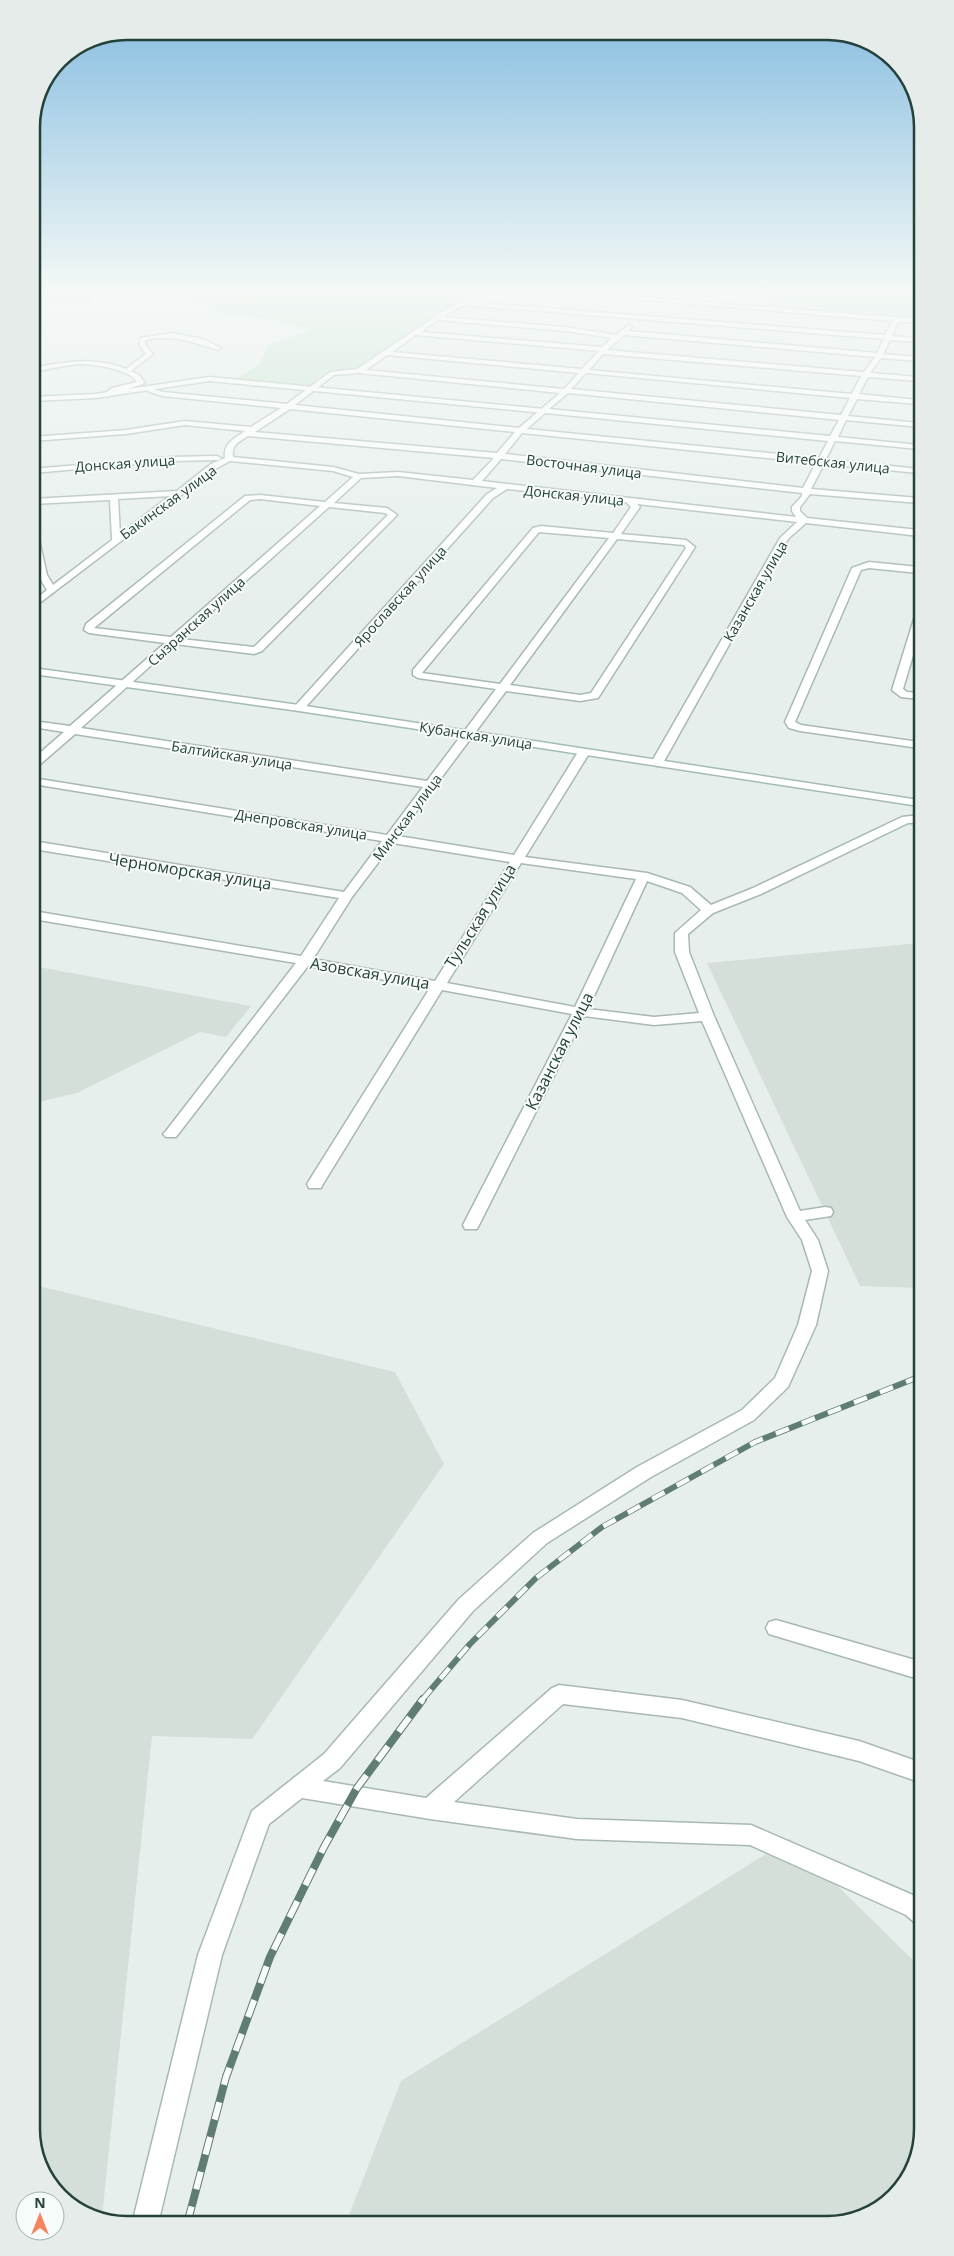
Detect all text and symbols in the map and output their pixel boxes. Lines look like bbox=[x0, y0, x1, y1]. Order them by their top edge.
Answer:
street label: Витебская улица bbox=[775, 447, 891, 477]
street label: Восточная улица bbox=[525, 449, 643, 483]
street label: Донская улица bbox=[74, 450, 176, 476]
street label: Бакинская улица bbox=[116, 461, 220, 543]
street label: Донская улица bbox=[523, 480, 625, 510]
street label: Казанская улица bbox=[718, 537, 792, 645]
street label: Ярославская улица bbox=[349, 541, 451, 651]
street label: Сызранская улица bbox=[143, 572, 249, 670]
street label: Кубанская улица bbox=[418, 717, 534, 753]
street label: Балтийская улица bbox=[170, 736, 294, 774]
street label: Минская улица bbox=[368, 770, 446, 864]
street label: Днепровская улица bbox=[234, 804, 368, 844]
street label: Черноморская улица bbox=[107, 847, 273, 895]
street label: Тульская улица bbox=[439, 859, 521, 973]
street label: Азовская улица bbox=[309, 952, 431, 994]
street label: Казанская улица bbox=[520, 988, 598, 1114]
north arrow bbox=[15, 2191, 65, 2241]
text: N bbox=[34, 2193, 46, 2212]

